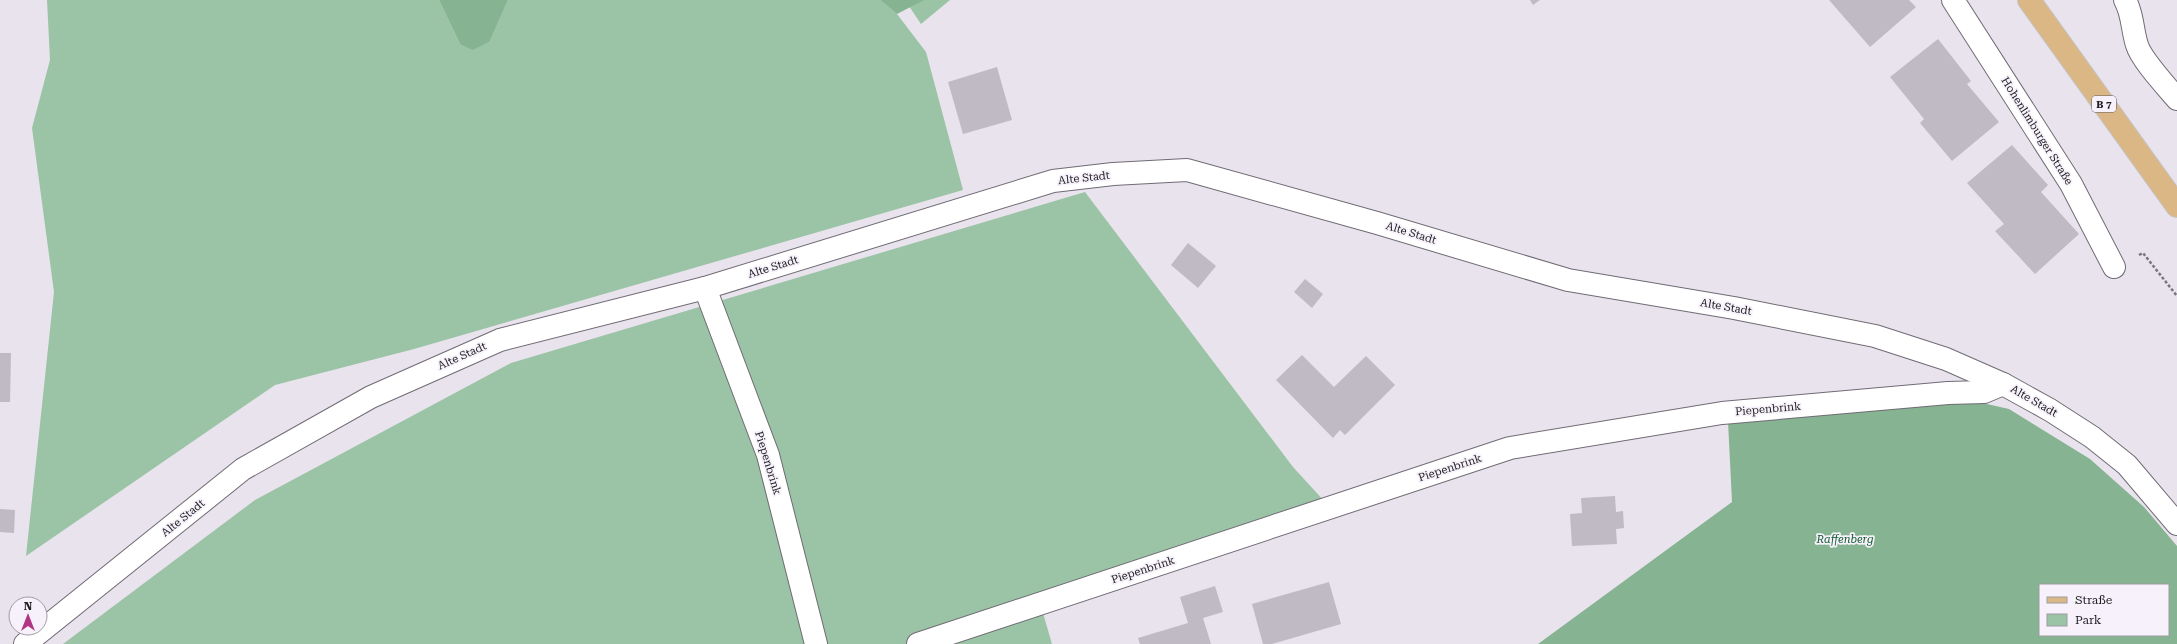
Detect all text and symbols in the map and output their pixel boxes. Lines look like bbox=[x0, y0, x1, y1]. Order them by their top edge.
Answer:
street label: Hohenlimburger Straße bbox=[1999, 75, 2075, 187]
road number: B 7 bbox=[2092, 96, 2116, 112]
street label: Alte Stadt bbox=[1058, 169, 1110, 187]
street label: Alte Stadt bbox=[1384, 219, 1438, 247]
street label: Alte Stadt bbox=[746, 253, 800, 281]
street label: Alte Stadt bbox=[1699, 296, 1753, 318]
street label: Alte Stadt bbox=[436, 340, 488, 372]
street label: Alte Stadt bbox=[2008, 382, 2060, 420]
street label: Piepenbrink bbox=[1735, 400, 1801, 418]
street label: Piepenbrink bbox=[752, 430, 784, 496]
street label: Piepenbrink bbox=[1417, 452, 1483, 484]
street label: Alte Stadt bbox=[159, 497, 207, 539]
park label: Raffenberg bbox=[1816, 533, 1874, 546]
street label: Piepenbrink bbox=[1110, 554, 1176, 586]
legend bbox=[2039, 584, 2169, 636]
text: Straße bbox=[2075, 593, 2113, 607]
north arrow bbox=[8, 596, 48, 636]
text: N bbox=[24, 600, 33, 613]
text: Park bbox=[2075, 613, 2102, 627]

